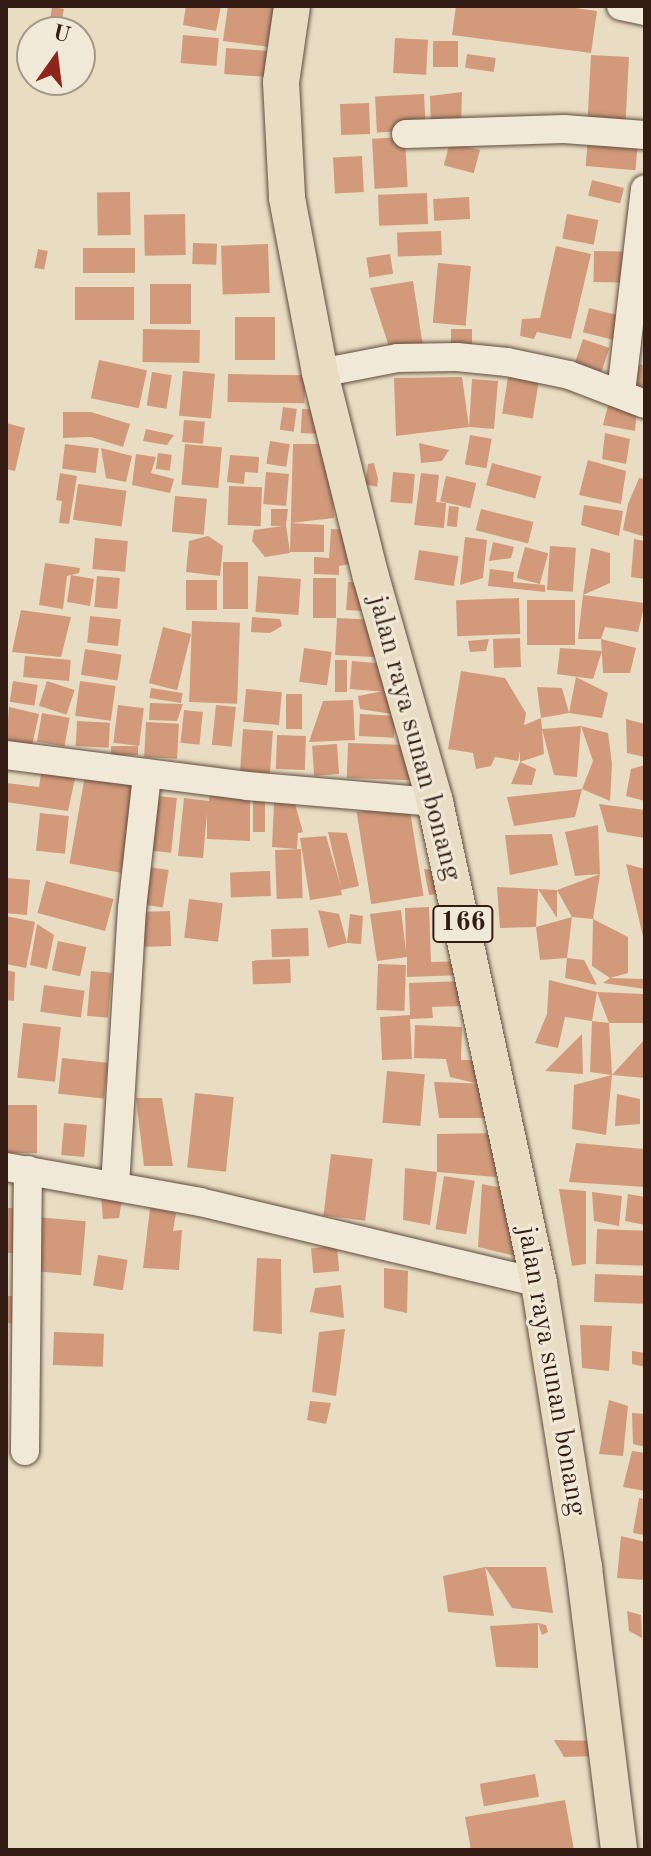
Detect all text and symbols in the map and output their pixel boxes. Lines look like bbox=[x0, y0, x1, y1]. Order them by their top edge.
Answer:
north arrow bbox=[16, 16, 96, 96]
text: U bbox=[50, 22, 72, 47]
street label: jalan raya sunan bonang bbox=[360, 592, 468, 884]
road number: 166 bbox=[431, 902, 495, 946]
street label: jalan raya sunan bonang bbox=[509, 1223, 593, 1519]

